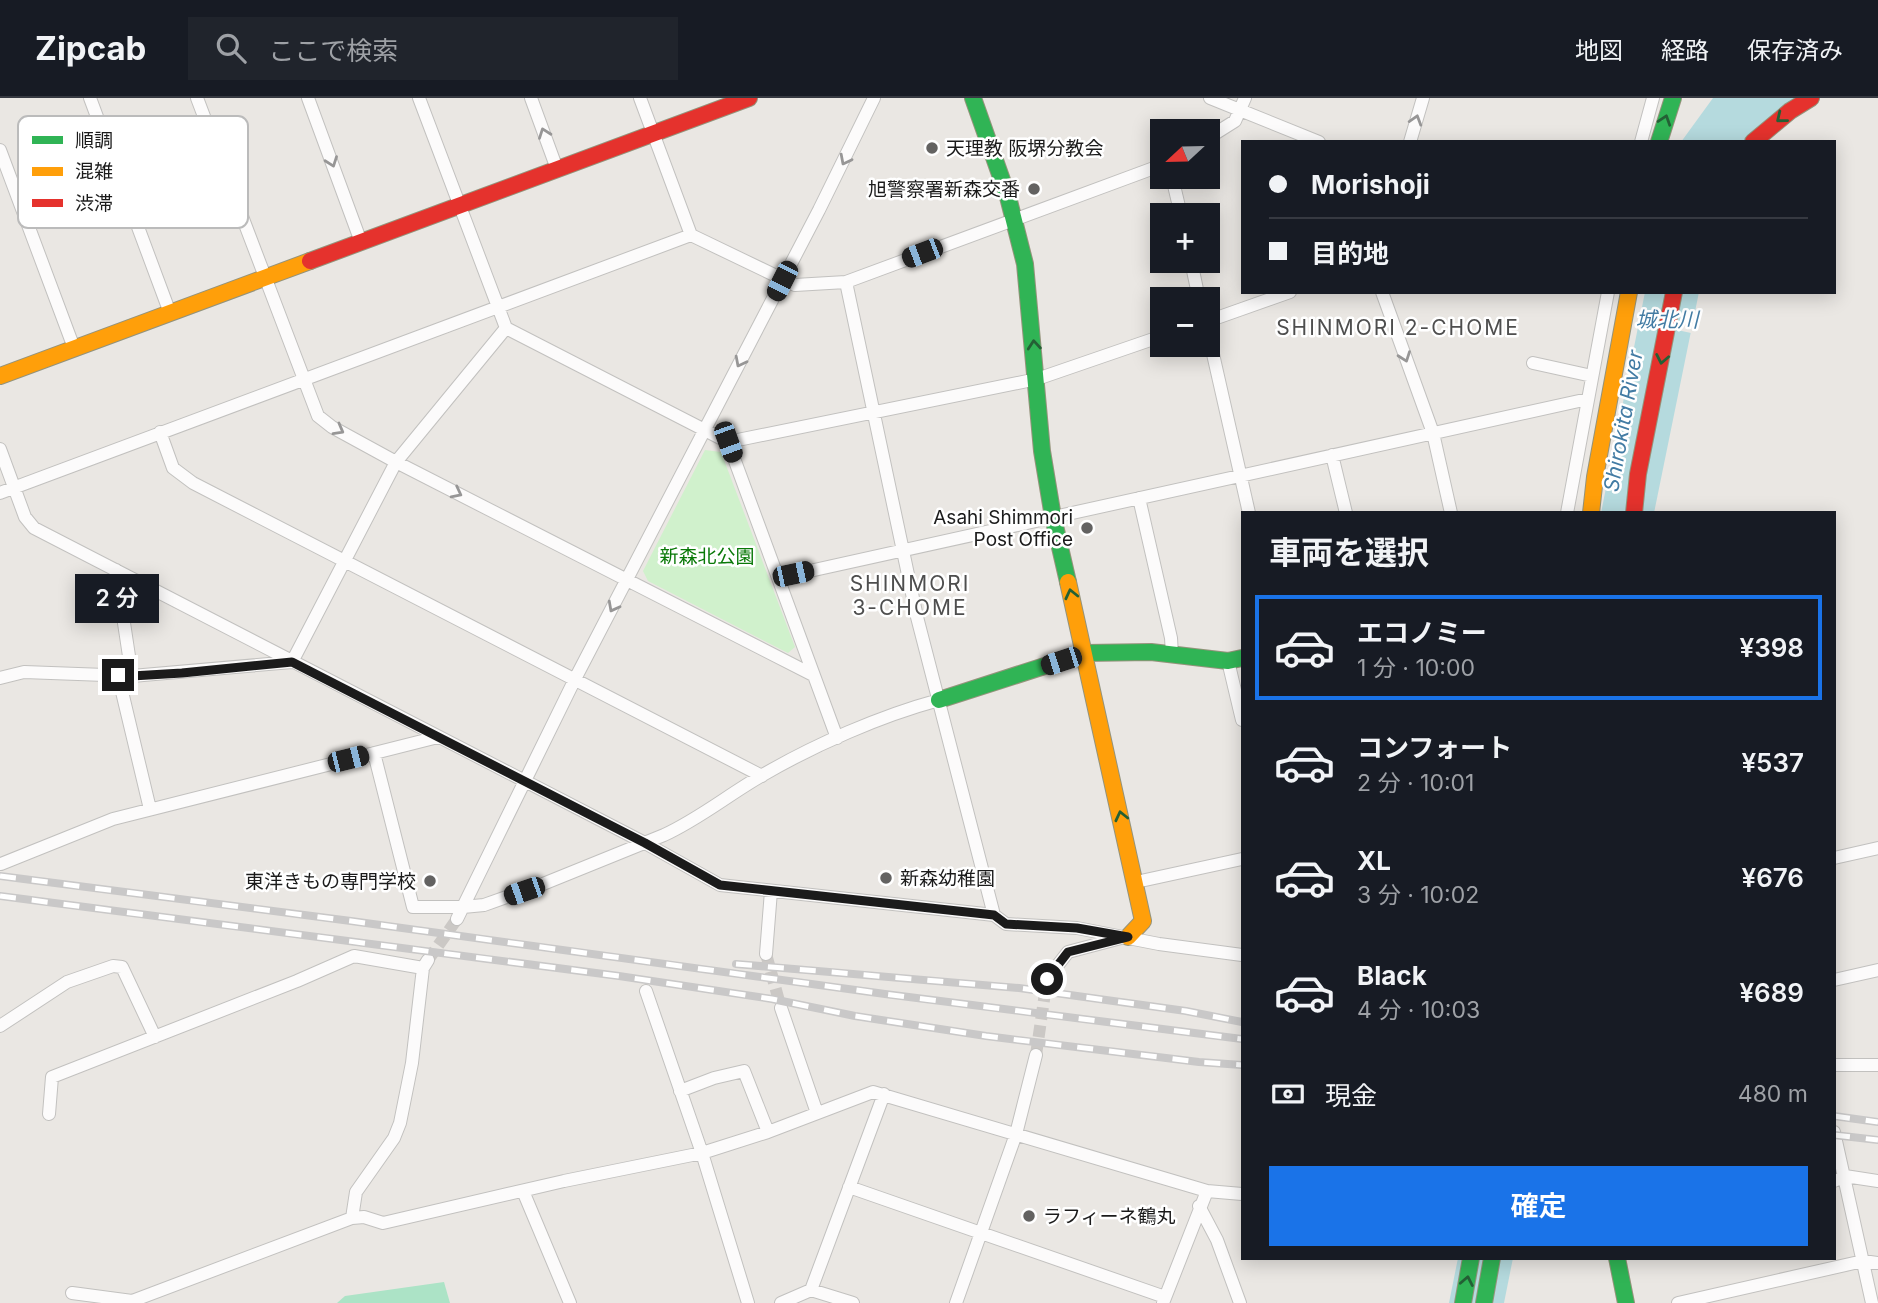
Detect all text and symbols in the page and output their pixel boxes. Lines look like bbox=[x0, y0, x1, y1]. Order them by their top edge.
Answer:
search box bbox=[188, 17, 678, 80]
text: Zipcab bbox=[35, 28, 146, 68]
icon: search bbox=[212, 29, 250, 67]
text: ここで検索 bbox=[268, 35, 398, 66]
text: 地図 bbox=[1575, 36, 1623, 65]
text: 経路 bbox=[1661, 36, 1709, 65]
text: 保存済み bbox=[1747, 36, 1843, 65]
one-way arrow bbox=[1776, 110, 1789, 122]
one-way arrow bbox=[1408, 114, 1423, 126]
one-way arrow bbox=[1657, 114, 1672, 126]
legend bbox=[18, 116, 248, 228]
north arrow bbox=[1150, 119, 1220, 189]
map controls bbox=[1150, 119, 1220, 357]
one-way arrow bbox=[538, 128, 552, 140]
text: 順調 bbox=[75, 129, 113, 152]
place label: 天理教 阪堺分教会 bbox=[946, 137, 1103, 160]
marker: 天理教 阪堺分教会 bbox=[924, 140, 940, 156]
one-way arrow bbox=[839, 153, 853, 165]
one-way arrow bbox=[324, 156, 338, 168]
text: 混雑 bbox=[75, 160, 113, 183]
text: Morishoji bbox=[1311, 169, 1430, 200]
place label: 旭警察署新森交番 bbox=[868, 178, 1020, 201]
marker: 旭警察署新森交番 bbox=[1026, 181, 1042, 197]
text: 渋滞 bbox=[75, 192, 113, 215]
button: + bbox=[1150, 203, 1220, 273]
car bbox=[899, 236, 946, 270]
text: 目的地 bbox=[1311, 238, 1389, 269]
car bbox=[764, 258, 801, 304]
button: − bbox=[1150, 287, 1220, 357]
water label: 城北川 bbox=[1636, 307, 1700, 332]
district label: SHINMORI 2-CHOME bbox=[1276, 315, 1520, 340]
one-way arrow bbox=[1026, 339, 1041, 351]
water label: Shirokita River bbox=[1598, 347, 1648, 494]
one-way arrow bbox=[1396, 350, 1410, 362]
one-way arrow bbox=[1655, 353, 1670, 365]
one-way arrow bbox=[735, 355, 749, 367]
car bbox=[711, 419, 746, 465]
one-way arrow bbox=[332, 422, 344, 435]
one-way arrow bbox=[450, 485, 462, 498]
place label: Asahi Shimmori Post Office bbox=[933, 506, 1073, 551]
marker: Asahi Shimmori Post Office bbox=[1079, 520, 1095, 536]
text: 車両を選択 bbox=[1269, 533, 1429, 572]
park label: 新森北公園 bbox=[659, 545, 755, 568]
car bbox=[771, 559, 816, 589]
district label: SHINMORI 3-CHOME bbox=[850, 571, 970, 620]
callout: 2 分 bbox=[76, 574, 160, 622]
text: 2 分 bbox=[95, 584, 139, 612]
one-way arrow bbox=[1065, 588, 1079, 600]
one-way arrow bbox=[608, 600, 622, 612]
icon: car bbox=[1273, 616, 1336, 679]
text: エコノミー bbox=[1357, 617, 1487, 648]
text: ¥398 bbox=[1740, 632, 1804, 663]
car bbox=[1038, 645, 1085, 677]
text: 1 分 · 10:00 bbox=[1357, 654, 1475, 682]
route end bbox=[102, 659, 134, 691]
icon: car bbox=[1273, 731, 1336, 794]
text: コンフォート bbox=[1357, 732, 1512, 763]
car bbox=[326, 744, 371, 774]
text: ¥537 bbox=[1741, 747, 1804, 778]
text: 2 分 · 10:01 bbox=[1357, 769, 1474, 797]
one-way arrow bbox=[1115, 810, 1129, 822]
text: XL bbox=[1357, 845, 1391, 876]
icon: car bbox=[1273, 846, 1336, 909]
text: ¥676 bbox=[1742, 862, 1804, 893]
place label: 新森幼稚園 bbox=[900, 867, 995, 890]
place label: 東洋きもの専門学校 bbox=[245, 870, 416, 893]
marker: 新森幼稚園 bbox=[878, 870, 894, 886]
marker: 東洋きもの専門学校 bbox=[422, 873, 438, 889]
car bbox=[501, 874, 548, 908]
text: 3 分 · 10:02 bbox=[1357, 881, 1479, 909]
text: Black bbox=[1357, 960, 1427, 991]
icon: car bbox=[1273, 961, 1336, 1024]
route start bbox=[1031, 963, 1063, 995]
text: ¥689 bbox=[1739, 977, 1804, 1008]
text: 4 分 · 10:03 bbox=[1357, 996, 1480, 1024]
icon: cash bbox=[1269, 1075, 1307, 1113]
text: 現金 bbox=[1325, 1080, 1377, 1111]
text: 480 m bbox=[1738, 1080, 1808, 1108]
button: 確定 bbox=[1269, 1166, 1808, 1246]
place label: ラフィーネ鶴丸 bbox=[1043, 1205, 1176, 1228]
marker: ラフィーネ鶴丸 bbox=[1021, 1208, 1037, 1224]
one-way arrow bbox=[1459, 1275, 1474, 1287]

